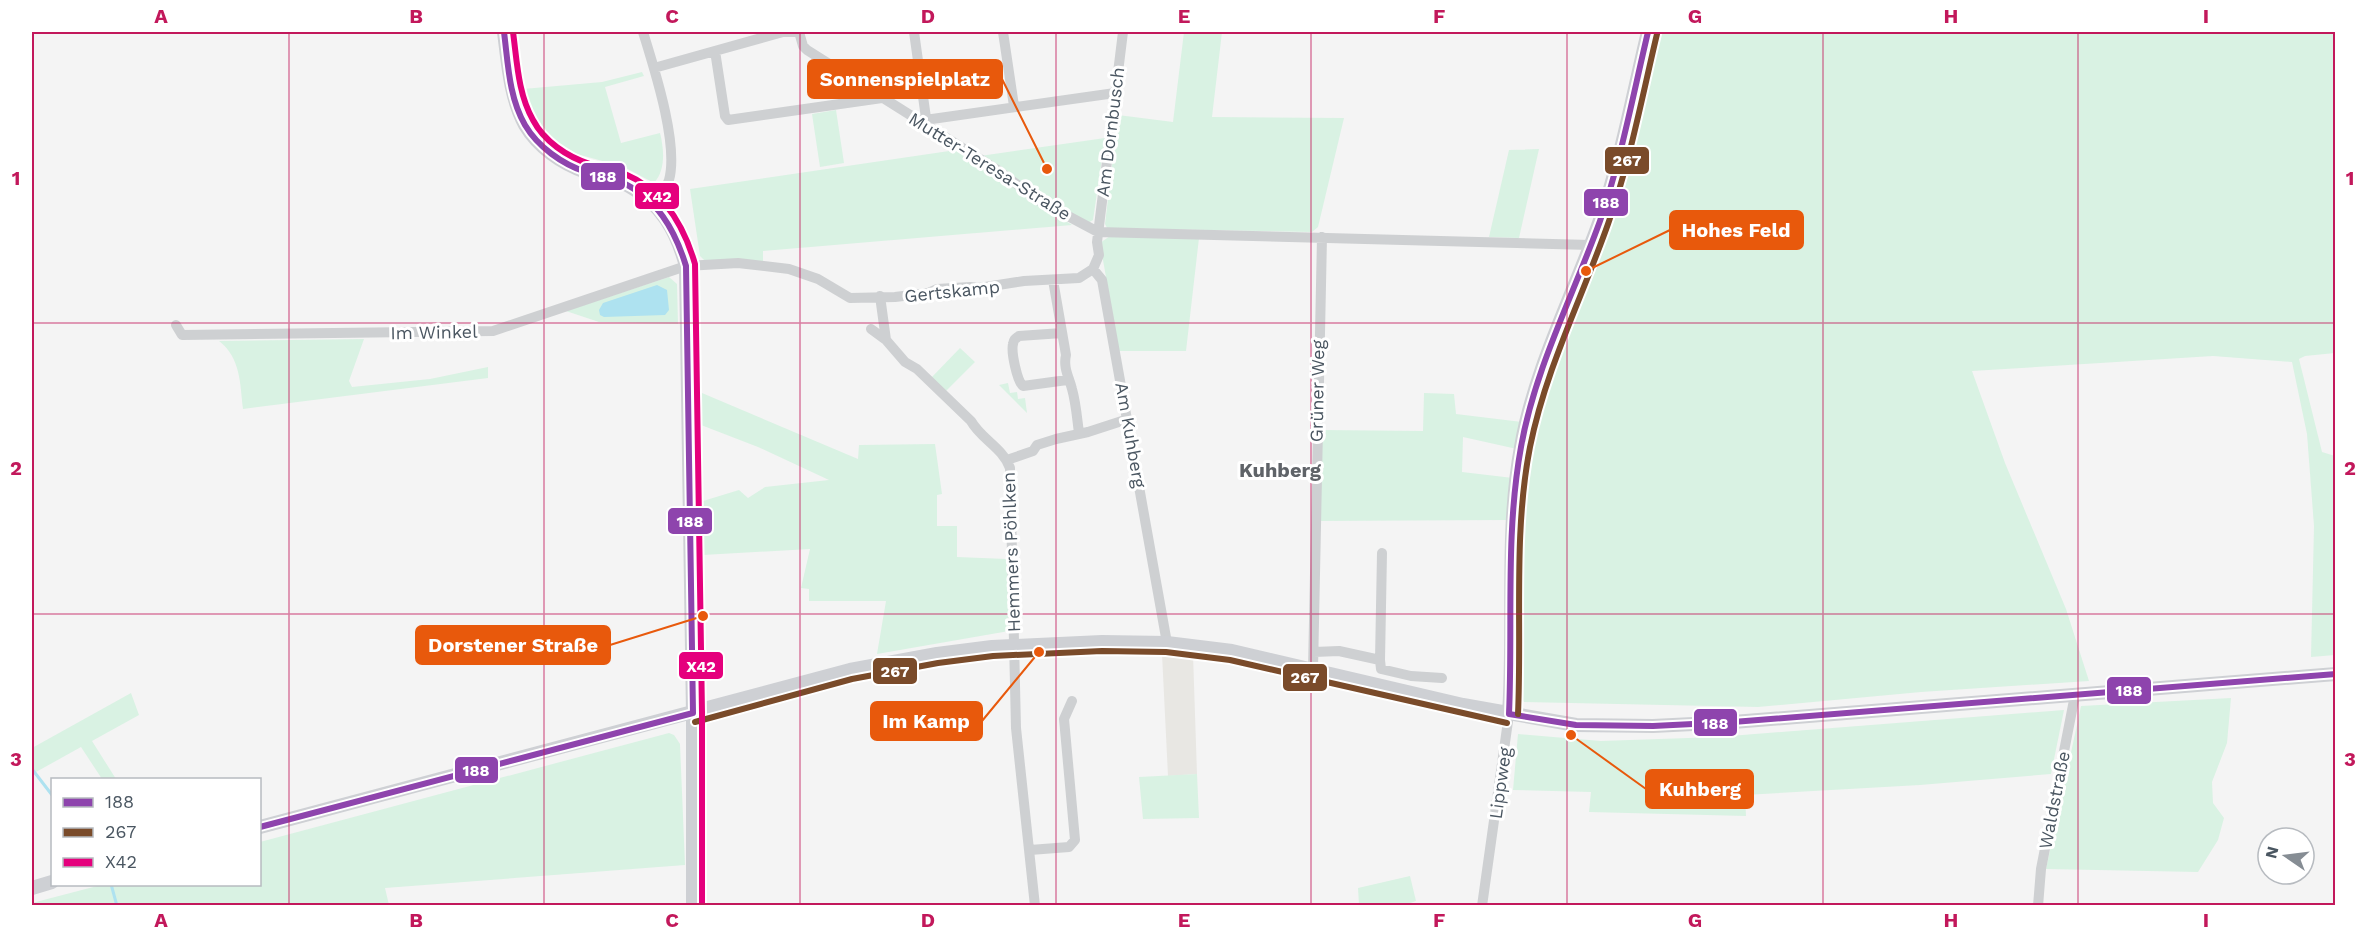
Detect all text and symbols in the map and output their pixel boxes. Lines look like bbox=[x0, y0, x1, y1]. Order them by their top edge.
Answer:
text: A bbox=[154, 4, 168, 28]
text: B bbox=[409, 4, 423, 28]
text: C bbox=[665, 4, 679, 28]
text: D bbox=[921, 4, 935, 28]
text: E bbox=[1178, 4, 1190, 28]
text: F bbox=[1433, 4, 1445, 28]
text: G bbox=[1688, 4, 1702, 28]
text: H bbox=[1944, 4, 1958, 28]
text: I bbox=[2203, 4, 2209, 28]
callout: Sonnenspielplatz bbox=[808, 60, 1002, 98]
street label: Am Dornbusch bbox=[1092, 66, 1128, 198]
text: Sonnenspielplatz bbox=[820, 67, 990, 91]
street label: Mutter-Teresa-Straße bbox=[905, 108, 1075, 224]
line badge: 267 bbox=[1604, 146, 1650, 175]
text: 267 bbox=[1613, 151, 1642, 170]
line badge: 188 bbox=[580, 162, 626, 191]
text: 1 bbox=[12, 166, 20, 190]
text: 1 bbox=[2346, 166, 2354, 190]
text: 188 bbox=[590, 167, 616, 186]
line badge: X42 bbox=[634, 182, 680, 210]
text: X42 bbox=[642, 187, 672, 206]
line badge: 188 bbox=[1583, 188, 1629, 217]
text: 188 bbox=[1593, 193, 1619, 212]
callout: Hohes Feld bbox=[1670, 211, 1803, 249]
text: Hohes Feld bbox=[1681, 218, 1791, 242]
street label: Gertskamp bbox=[903, 276, 1001, 306]
street label: Im Winkel bbox=[390, 321, 478, 343]
street label: Grüner Weg bbox=[1306, 339, 1328, 442]
street label: Am Kuhberg bbox=[1111, 381, 1151, 490]
text: 2 bbox=[10, 456, 22, 480]
text: 2 bbox=[2344, 456, 2356, 480]
district label: Kuhberg bbox=[1239, 458, 1322, 482]
street label: Hemmers Pöhlken bbox=[998, 471, 1024, 633]
line badge: 188 bbox=[667, 507, 713, 535]
text: 188 bbox=[677, 512, 703, 531]
callout: Dorstener Straße bbox=[416, 626, 610, 664]
text: Dorstener Straße bbox=[428, 633, 598, 657]
line badge: X42 bbox=[678, 651, 724, 680]
text: X42 bbox=[686, 657, 716, 676]
line badge: 267 bbox=[872, 657, 918, 685]
text: 267 bbox=[881, 662, 910, 681]
line badge: 267 bbox=[1282, 663, 1328, 692]
text: 267 bbox=[1291, 668, 1320, 687]
line badge: 188 bbox=[2106, 676, 2152, 705]
text: 188 bbox=[2116, 681, 2142, 700]
callout: Im Kamp bbox=[871, 702, 982, 740]
line badge: 188 bbox=[1693, 708, 1738, 737]
text: Im Kamp bbox=[882, 709, 970, 733]
text: 188 bbox=[1702, 714, 1728, 733]
street label: Lippweg bbox=[1485, 745, 1516, 820]
text: 3 bbox=[10, 747, 22, 771]
text: 3 bbox=[2344, 747, 2356, 771]
street label: Waldstraße bbox=[2034, 749, 2074, 851]
line badge: 188 bbox=[454, 756, 499, 784]
text: 188 bbox=[463, 761, 489, 780]
callout: Kuhberg bbox=[1646, 770, 1753, 808]
text: Kuhberg bbox=[1659, 777, 1742, 801]
legend bbox=[51, 778, 261, 886]
text: 188 bbox=[105, 791, 134, 812]
text: 267 bbox=[105, 821, 136, 842]
north arrow bbox=[2256, 826, 2316, 886]
text: N bbox=[2261, 844, 2283, 861]
text: X42 bbox=[105, 851, 137, 872]
text: A bbox=[154, 908, 168, 932]
text: B bbox=[409, 908, 423, 932]
text: C bbox=[665, 908, 679, 932]
text: D bbox=[921, 908, 935, 932]
text: E bbox=[1178, 908, 1190, 932]
text: F bbox=[1433, 908, 1445, 932]
text: G bbox=[1688, 908, 1702, 932]
text: H bbox=[1944, 908, 1958, 932]
text: I bbox=[2203, 908, 2209, 932]

